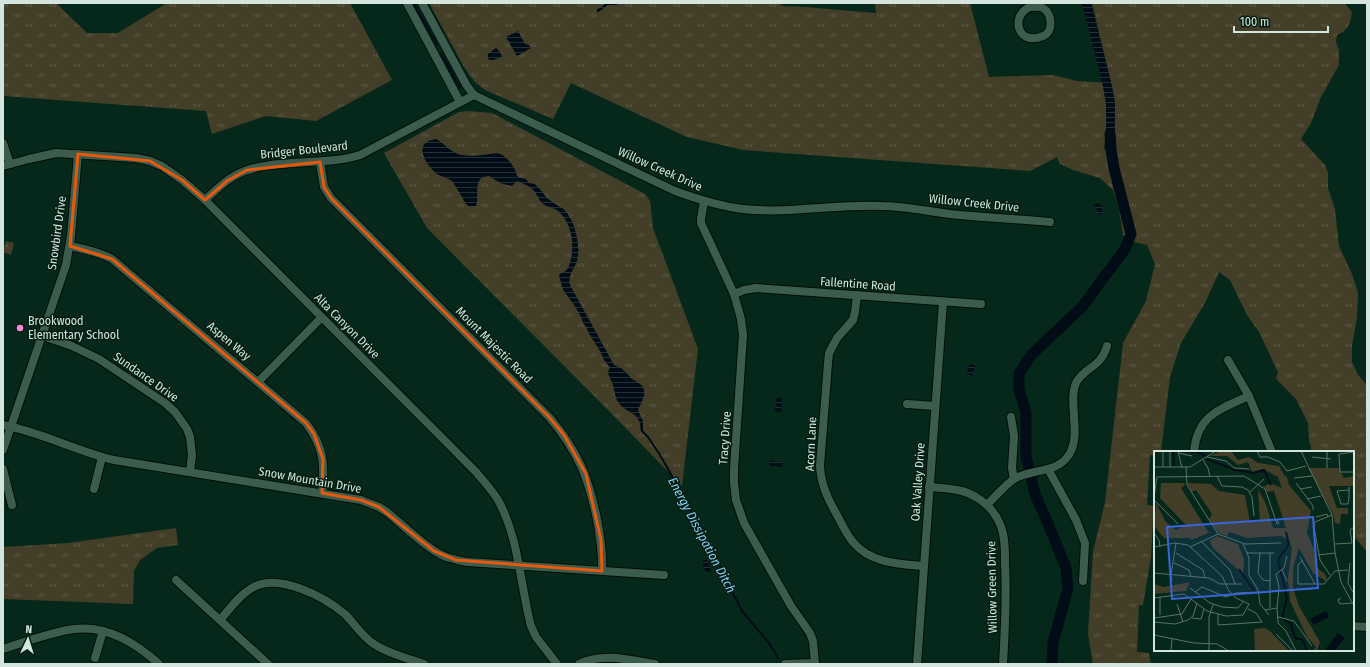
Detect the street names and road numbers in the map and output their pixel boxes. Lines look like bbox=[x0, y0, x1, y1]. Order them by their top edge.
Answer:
street label: Bridger Boulevard bbox=[259, 138, 349, 162]
street label: Willow Creek Drive bbox=[616, 144, 704, 194]
street label: Willow Creek Drive bbox=[928, 191, 1020, 215]
street label: Snowbird Drive bbox=[45, 195, 69, 271]
street label: Fallentine Road bbox=[820, 274, 896, 294]
street label: Alta Canyon Drive bbox=[312, 291, 383, 362]
street label: Mount Majestic Road bbox=[453, 304, 535, 386]
street label: Aspen Way bbox=[204, 319, 254, 364]
street label: Sundance Drive bbox=[111, 349, 181, 405]
street label: Tracy Drive bbox=[716, 411, 734, 465]
street label: Acorn Lane bbox=[803, 416, 819, 471]
street label: Oak Valley Drive bbox=[908, 442, 928, 522]
street label: Snow Mountain Drive bbox=[258, 464, 362, 496]
street label: Willow Green Drive bbox=[984, 541, 1000, 633]

